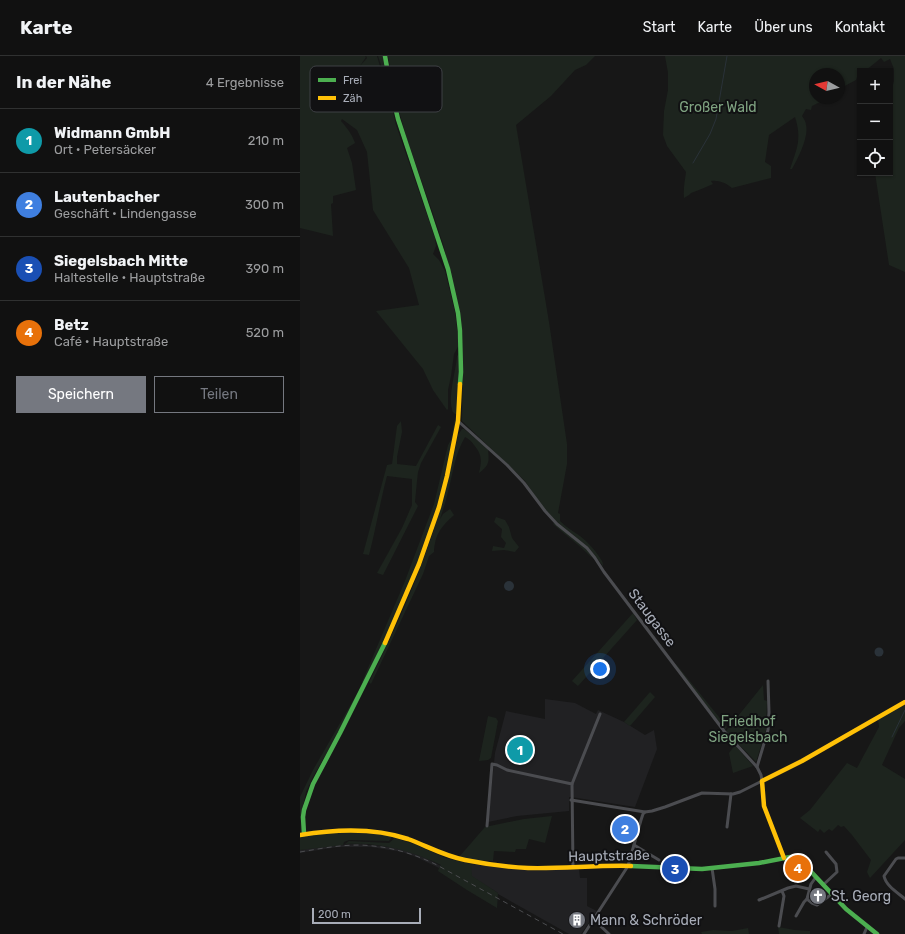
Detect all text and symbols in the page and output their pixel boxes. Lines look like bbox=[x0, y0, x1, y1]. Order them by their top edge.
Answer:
text: Karte bbox=[20, 16, 72, 39]
text: Start bbox=[643, 19, 676, 36]
text: Karte bbox=[698, 19, 732, 36]
text: Über uns bbox=[754, 19, 813, 36]
text: Kontakt bbox=[835, 19, 885, 36]
legend bbox=[310, 66, 442, 112]
north arrow bbox=[809, 68, 845, 104]
map controls bbox=[857, 68, 893, 176]
button: + bbox=[857, 68, 893, 104]
text: In der Nähe bbox=[16, 72, 111, 92]
text: Frei bbox=[343, 74, 362, 87]
text: 4 Ergebnisse bbox=[206, 75, 284, 90]
text: Zäh bbox=[343, 92, 362, 105]
park label: Großer Wald bbox=[679, 99, 757, 116]
button: − bbox=[857, 104, 893, 140]
text: Widmann GmbH bbox=[54, 124, 170, 142]
text: 1 bbox=[26, 133, 32, 148]
text: 210 m bbox=[248, 133, 284, 148]
button: locate bbox=[857, 140, 893, 176]
text: Ort · Petersäcker bbox=[54, 142, 156, 157]
text: Lautenbacher bbox=[54, 188, 160, 206]
text: 2 bbox=[25, 197, 33, 212]
text: 300 m bbox=[245, 197, 284, 212]
text: Geschäft · Lindengasse bbox=[54, 206, 196, 221]
text: Siegelsbach Mitte bbox=[54, 252, 188, 270]
text: 3 bbox=[25, 261, 33, 276]
text: 390 m bbox=[245, 261, 284, 276]
text: Haltestelle · Hauptstraße bbox=[54, 270, 205, 285]
text: Betz bbox=[54, 316, 89, 334]
text: 4 bbox=[25, 325, 33, 340]
text: 520 m bbox=[246, 325, 284, 340]
text: Café · Hauptstraße bbox=[54, 334, 168, 349]
button: Speichern bbox=[16, 376, 146, 413]
button: Teilen bbox=[154, 376, 284, 413]
street label: Staugasse bbox=[625, 586, 680, 651]
your location bbox=[590, 659, 610, 679]
park label: Friedhof Siegelsbach bbox=[709, 713, 788, 746]
pin: 1 bbox=[507, 735, 533, 765]
pin: 2 bbox=[612, 814, 638, 844]
street label: Hauptstraße bbox=[568, 847, 650, 865]
pin: 4 bbox=[785, 853, 811, 883]
pin: 3 bbox=[662, 854, 688, 884]
church icon: St. Georg bbox=[808, 886, 828, 906]
place label: St. Georg bbox=[831, 888, 891, 905]
scale bar bbox=[312, 906, 421, 925]
text: 200 m bbox=[318, 908, 351, 921]
building icon: Mann & Schröder bbox=[567, 910, 587, 930]
place label: Mann & Schröder bbox=[590, 912, 703, 929]

